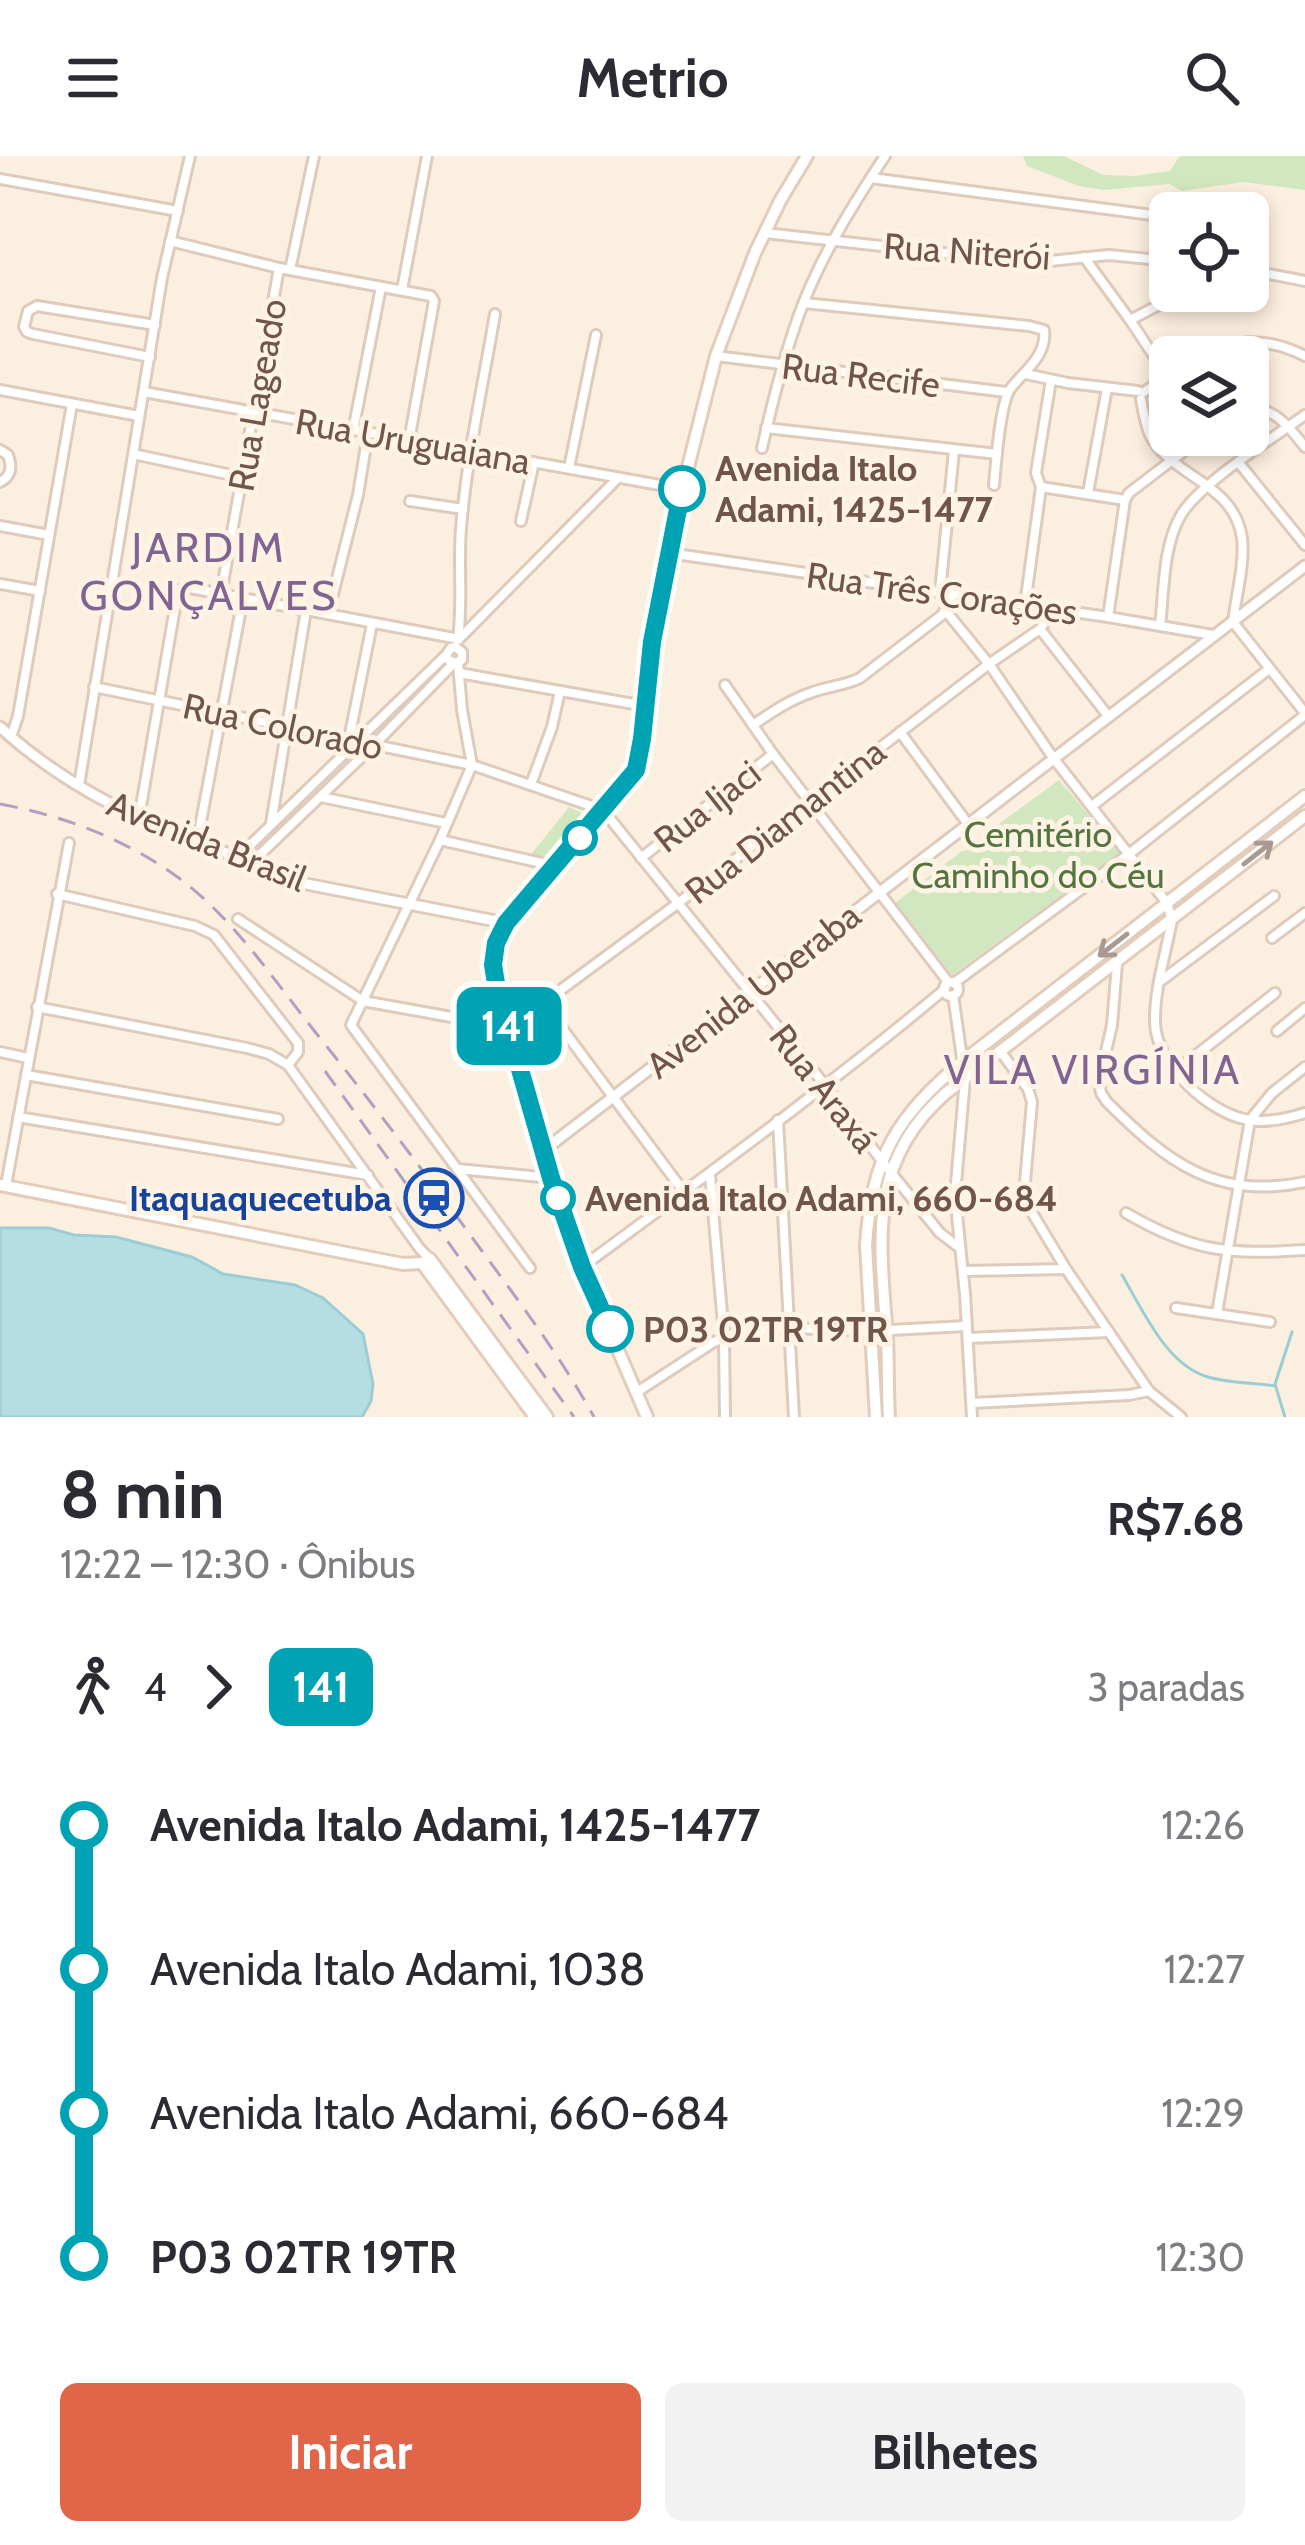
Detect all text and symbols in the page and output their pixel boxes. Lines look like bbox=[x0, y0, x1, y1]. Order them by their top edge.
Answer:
icon: menu bbox=[60, 45, 126, 111]
text: Metrio bbox=[576, 45, 729, 111]
icon: search bbox=[1179, 45, 1245, 111]
map controls bbox=[1149, 192, 1269, 456]
button: locate bbox=[1149, 192, 1269, 312]
street label: Rua Niterói bbox=[882, 223, 1052, 279]
street label: Rua Lageado bbox=[218, 296, 296, 494]
button: layers bbox=[1149, 336, 1269, 456]
street label: Rua Recife bbox=[779, 343, 943, 407]
street label: Rua Uruguaiana bbox=[292, 399, 534, 483]
place label: Avenida Italo Adami, 1425-1477 bbox=[715, 446, 994, 531]
marker: Avenida Italo Adami, 1425-1477 bbox=[660, 467, 704, 511]
district label: JARDIM GONÇALVES bbox=[79, 521, 339, 621]
street label: Rua Três Corações bbox=[804, 552, 1080, 634]
street label: Rua Colorado bbox=[179, 683, 387, 769]
street label: Rua Diamantina bbox=[676, 729, 894, 913]
street label: Rua Ijaci bbox=[645, 751, 769, 861]
street label: Avenida Brasil bbox=[101, 781, 313, 901]
park label: Cemitério Caminho do Céu bbox=[911, 812, 1165, 897]
unlabelled marker bbox=[564, 822, 596, 854]
one-way arrow bbox=[1241, 840, 1273, 867]
street label: Avenida Uberaba bbox=[637, 893, 869, 1087]
one-way arrow bbox=[1097, 931, 1129, 958]
line badge: 141 bbox=[440, 987, 578, 1065]
text: 141 bbox=[481, 1000, 537, 1052]
street label: Rua Araxá bbox=[760, 1015, 888, 1161]
district label: VILA VIRGÍNIA bbox=[944, 1043, 1242, 1095]
station icon: Itaquaquecetuba bbox=[403, 1167, 465, 1229]
place label: Itaquaquecetuba bbox=[129, 1176, 392, 1220]
place label: Avenida Italo Adami, 660-684 bbox=[585, 1176, 1058, 1220]
marker: Avenida Italo Adami, 660-684 bbox=[542, 1182, 574, 1214]
marker: P03 02TR 19TR bbox=[588, 1307, 632, 1351]
place label: P03 02TR 19TR bbox=[643, 1307, 889, 1351]
text: 8 min bbox=[60, 1454, 224, 1535]
text: R$7.68 bbox=[1107, 1492, 1245, 1546]
text: 12:22 – 12:30 · Ônibus bbox=[60, 1540, 415, 1588]
icon: walk bbox=[60, 1654, 126, 1720]
icon: forward bbox=[185, 1654, 251, 1720]
text: 141 bbox=[293, 1661, 349, 1713]
text: 4 bbox=[144, 1663, 167, 1711]
text: 3 paradas bbox=[1087, 1663, 1245, 1711]
text: Avenida Italo Adami, 1425-1477 bbox=[150, 1798, 760, 1852]
text: 12:26 bbox=[1161, 1801, 1245, 1849]
text: Avenida Italo Adami, 1038 bbox=[150, 1942, 646, 1996]
text: 12:27 bbox=[1164, 1945, 1245, 1993]
text: Avenida Italo Adami, 660-684 bbox=[150, 2086, 729, 2140]
text: 12:29 bbox=[1161, 2089, 1245, 2137]
text: P03 02TR 19TR bbox=[150, 2230, 457, 2284]
text: 12:30 bbox=[1155, 2233, 1245, 2281]
button: Iniciar bbox=[60, 2383, 641, 2521]
button: Bilhetes bbox=[665, 2383, 1245, 2521]

